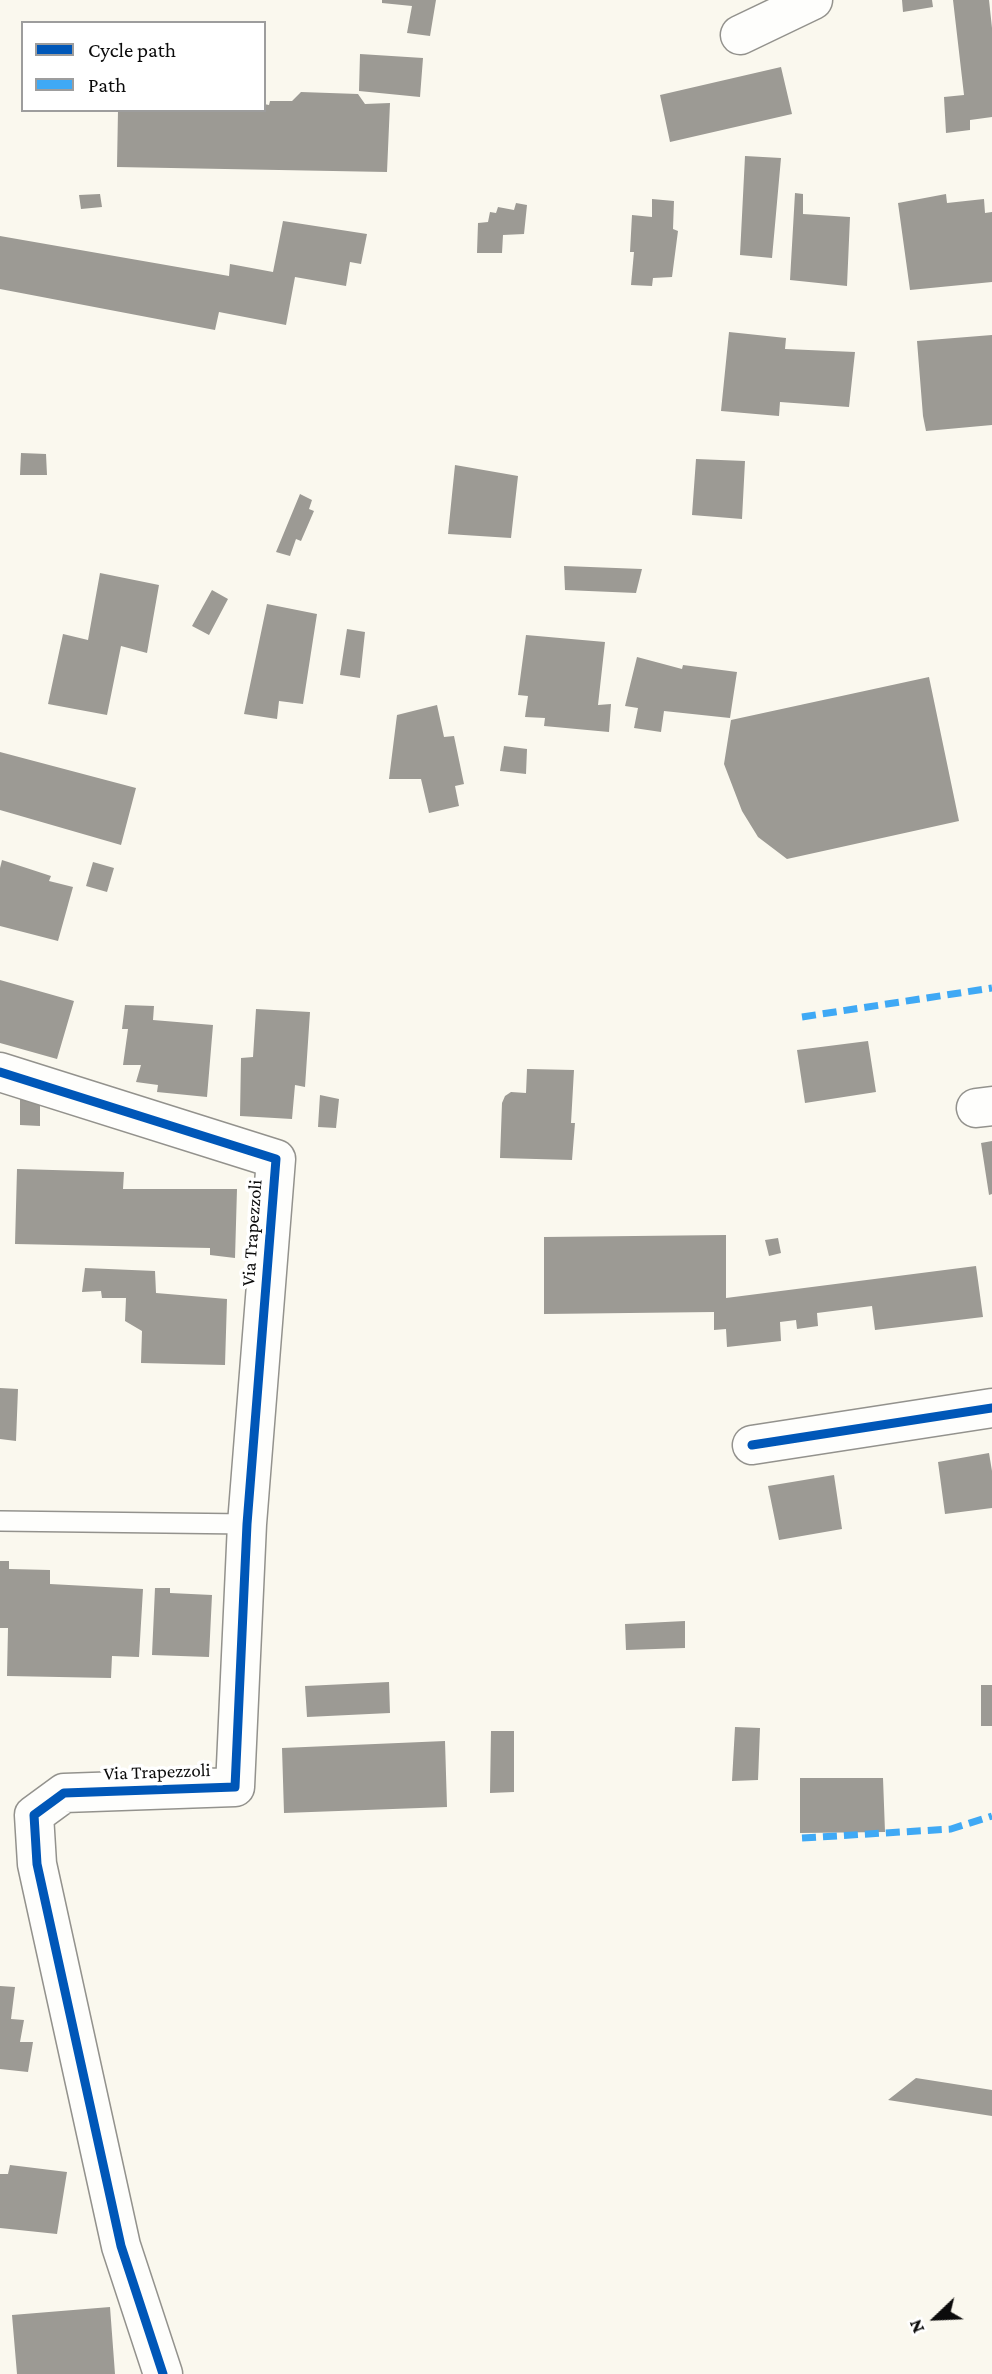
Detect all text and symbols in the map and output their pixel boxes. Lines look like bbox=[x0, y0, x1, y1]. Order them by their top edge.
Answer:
legend bbox=[21, 21, 266, 112]
text: Cycle path bbox=[88, 38, 176, 62]
text: Path bbox=[88, 73, 126, 97]
street label: Via Trapezzoli bbox=[237, 1179, 267, 1287]
street label: Via Trapezzoli bbox=[103, 1759, 211, 1785]
north arrow bbox=[901, 2283, 971, 2353]
text: N bbox=[904, 2316, 928, 2336]

